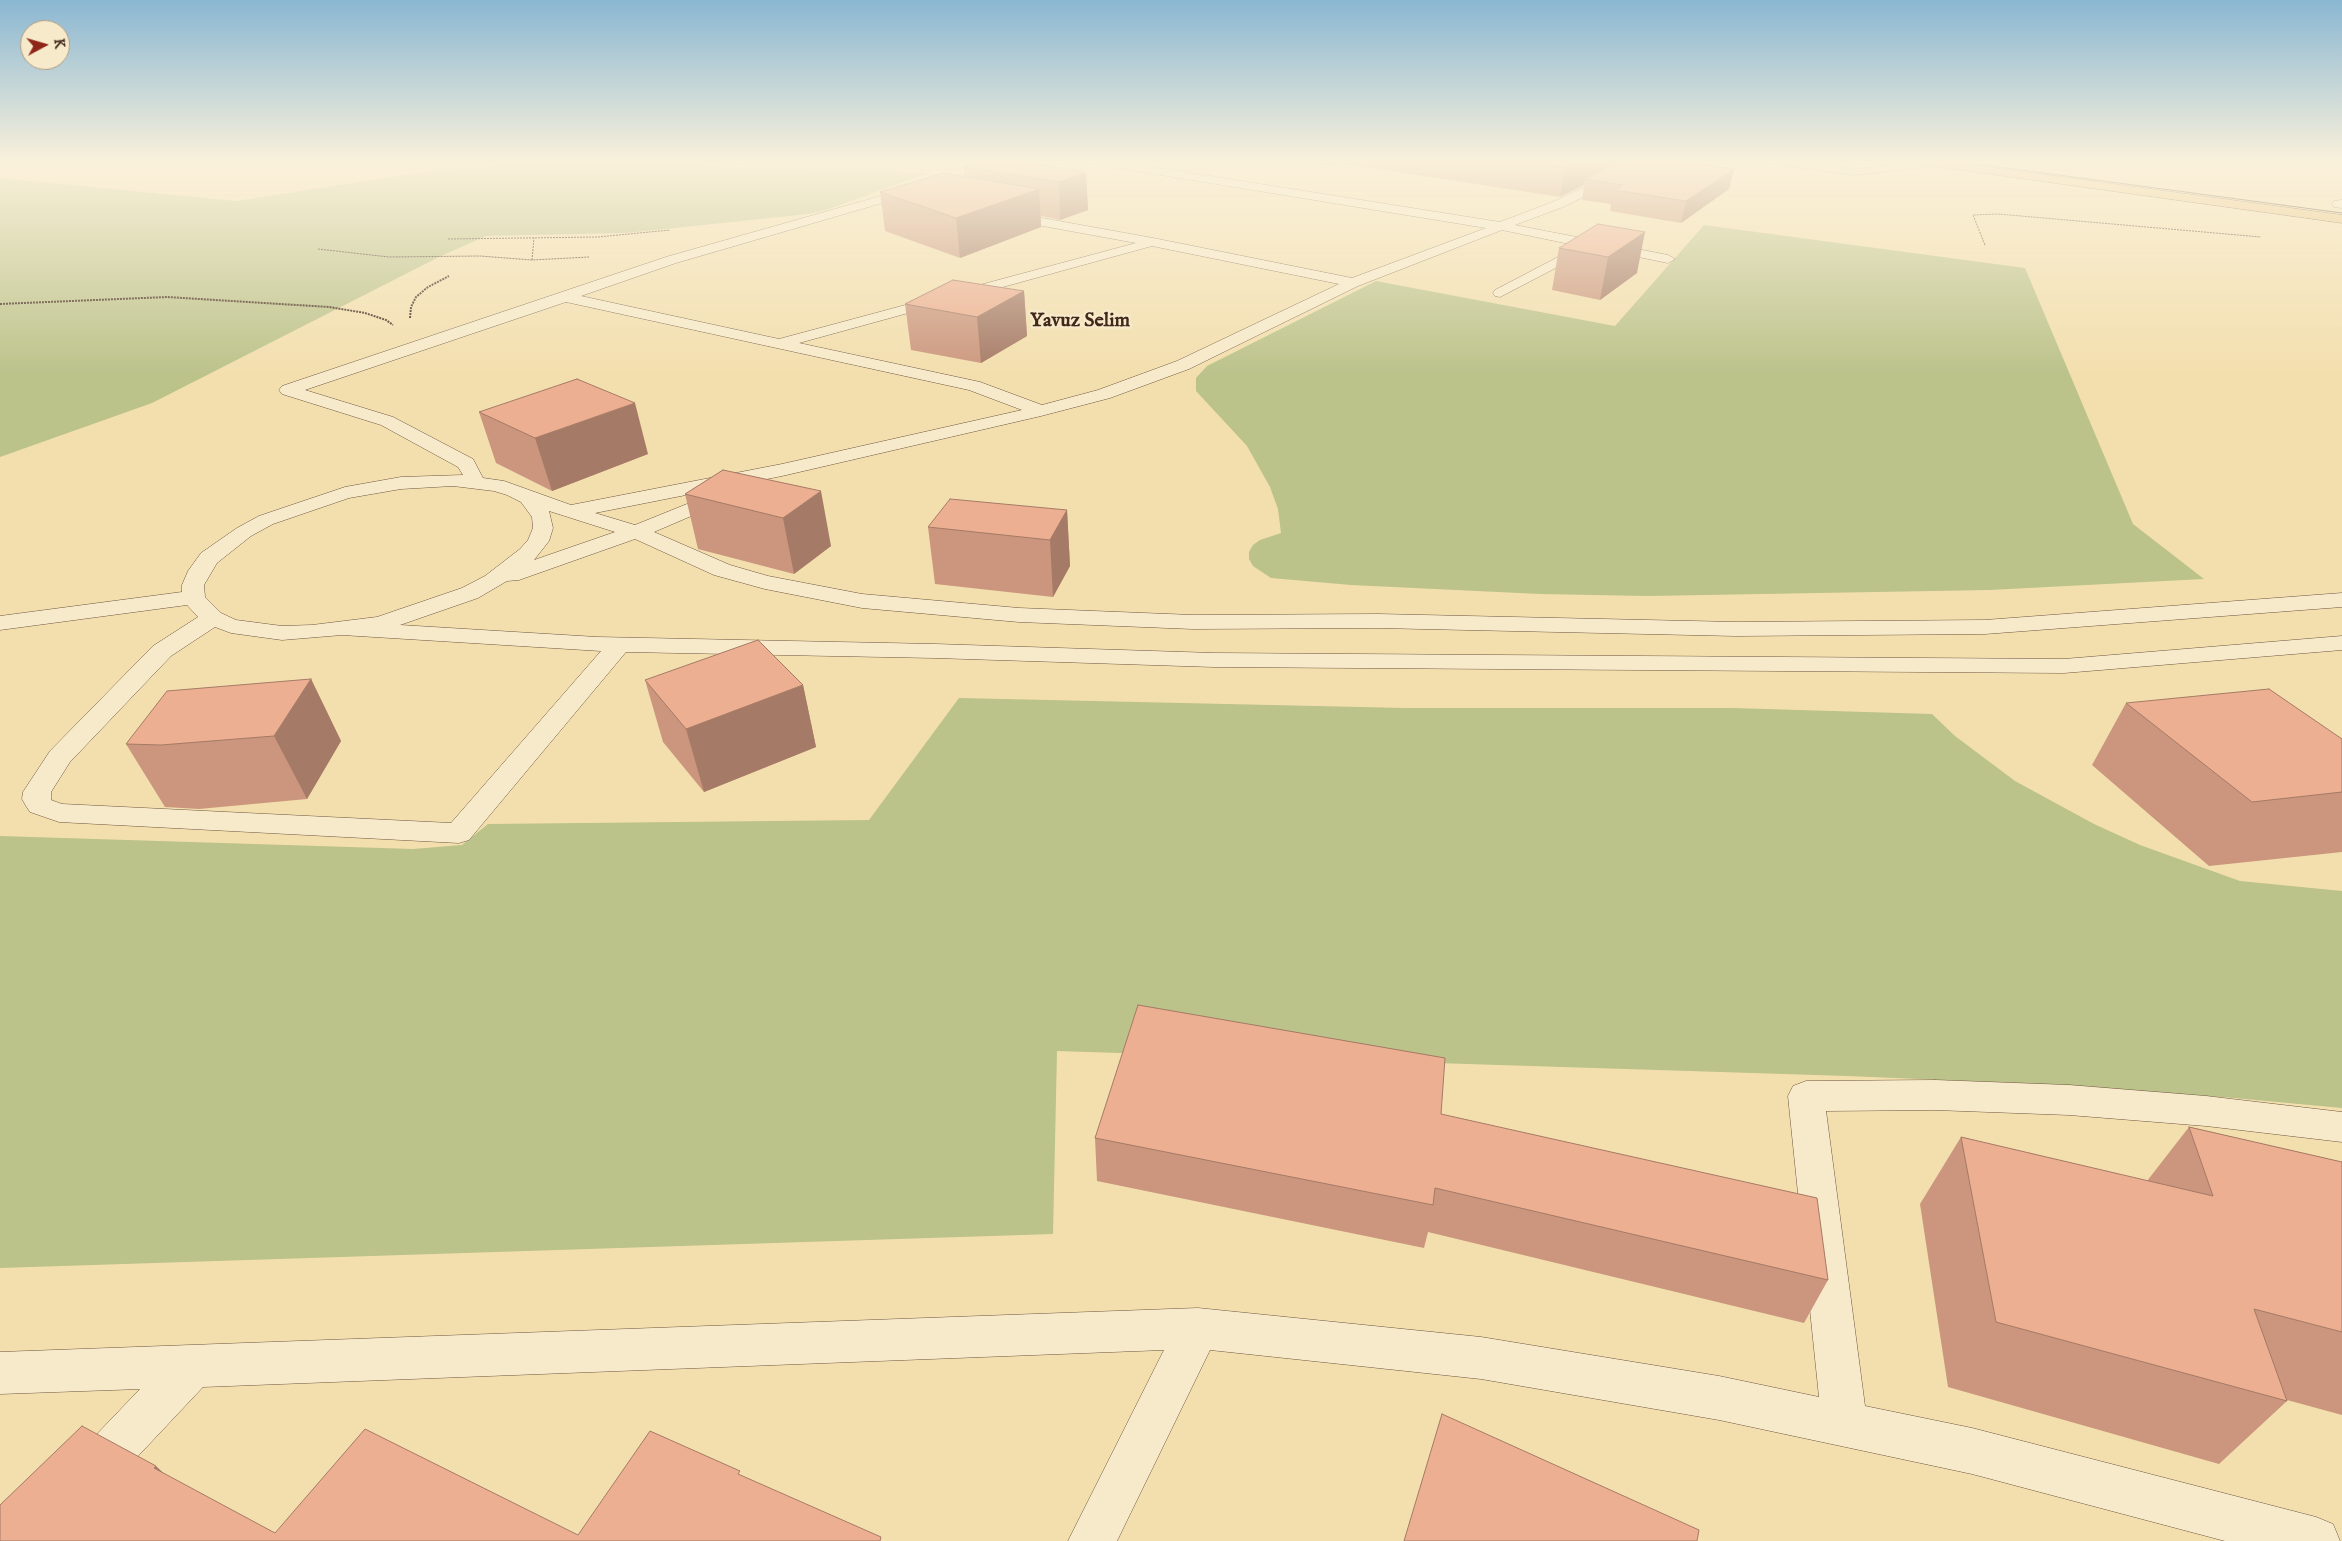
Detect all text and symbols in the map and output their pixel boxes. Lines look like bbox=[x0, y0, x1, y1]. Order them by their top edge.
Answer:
north arrow bbox=[20, 20, 70, 70]
text: K bbox=[49, 38, 68, 50]
district label: Yavuz Selim bbox=[1030, 310, 1130, 334]

